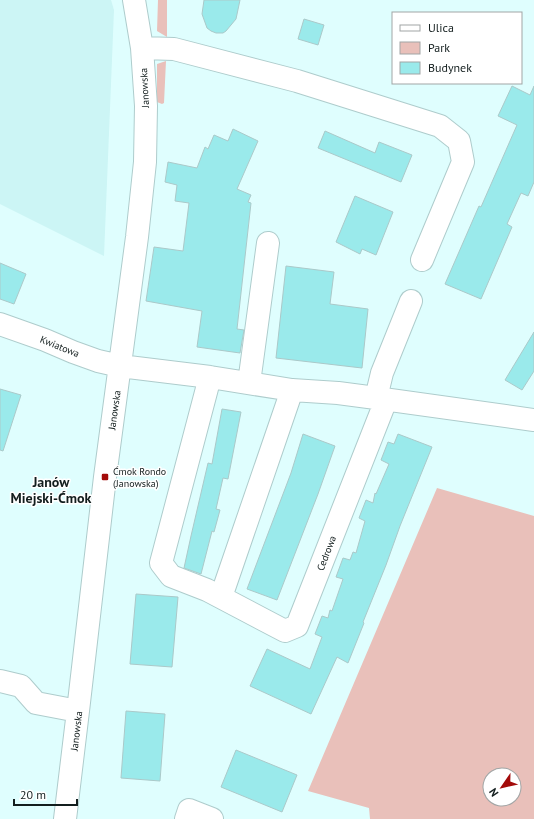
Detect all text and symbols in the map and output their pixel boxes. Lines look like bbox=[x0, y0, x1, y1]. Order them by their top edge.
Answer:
legend bbox=[392, 12, 522, 84]
text: Ulica bbox=[428, 20, 454, 35]
text: Park bbox=[428, 40, 450, 55]
text: Budynek bbox=[428, 60, 472, 75]
street label: Janowska bbox=[137, 68, 152, 109]
street label: Kwiatowa bbox=[38, 333, 81, 360]
street label: Janowska bbox=[105, 389, 124, 432]
place label: Ćmok Rondo (Janowska) bbox=[113, 465, 166, 490]
marker: Ćmok Rondo (Janowska) bbox=[100, 472, 110, 482]
district label: Janów Miejski-Ćmok bbox=[11, 473, 91, 507]
street label: Cedrowa bbox=[314, 534, 339, 573]
street label: Janowska bbox=[67, 710, 85, 753]
north arrow bbox=[482, 767, 522, 807]
scale bar bbox=[14, 781, 77, 807]
text: N bbox=[486, 786, 502, 800]
text: 20 m bbox=[20, 787, 46, 802]

